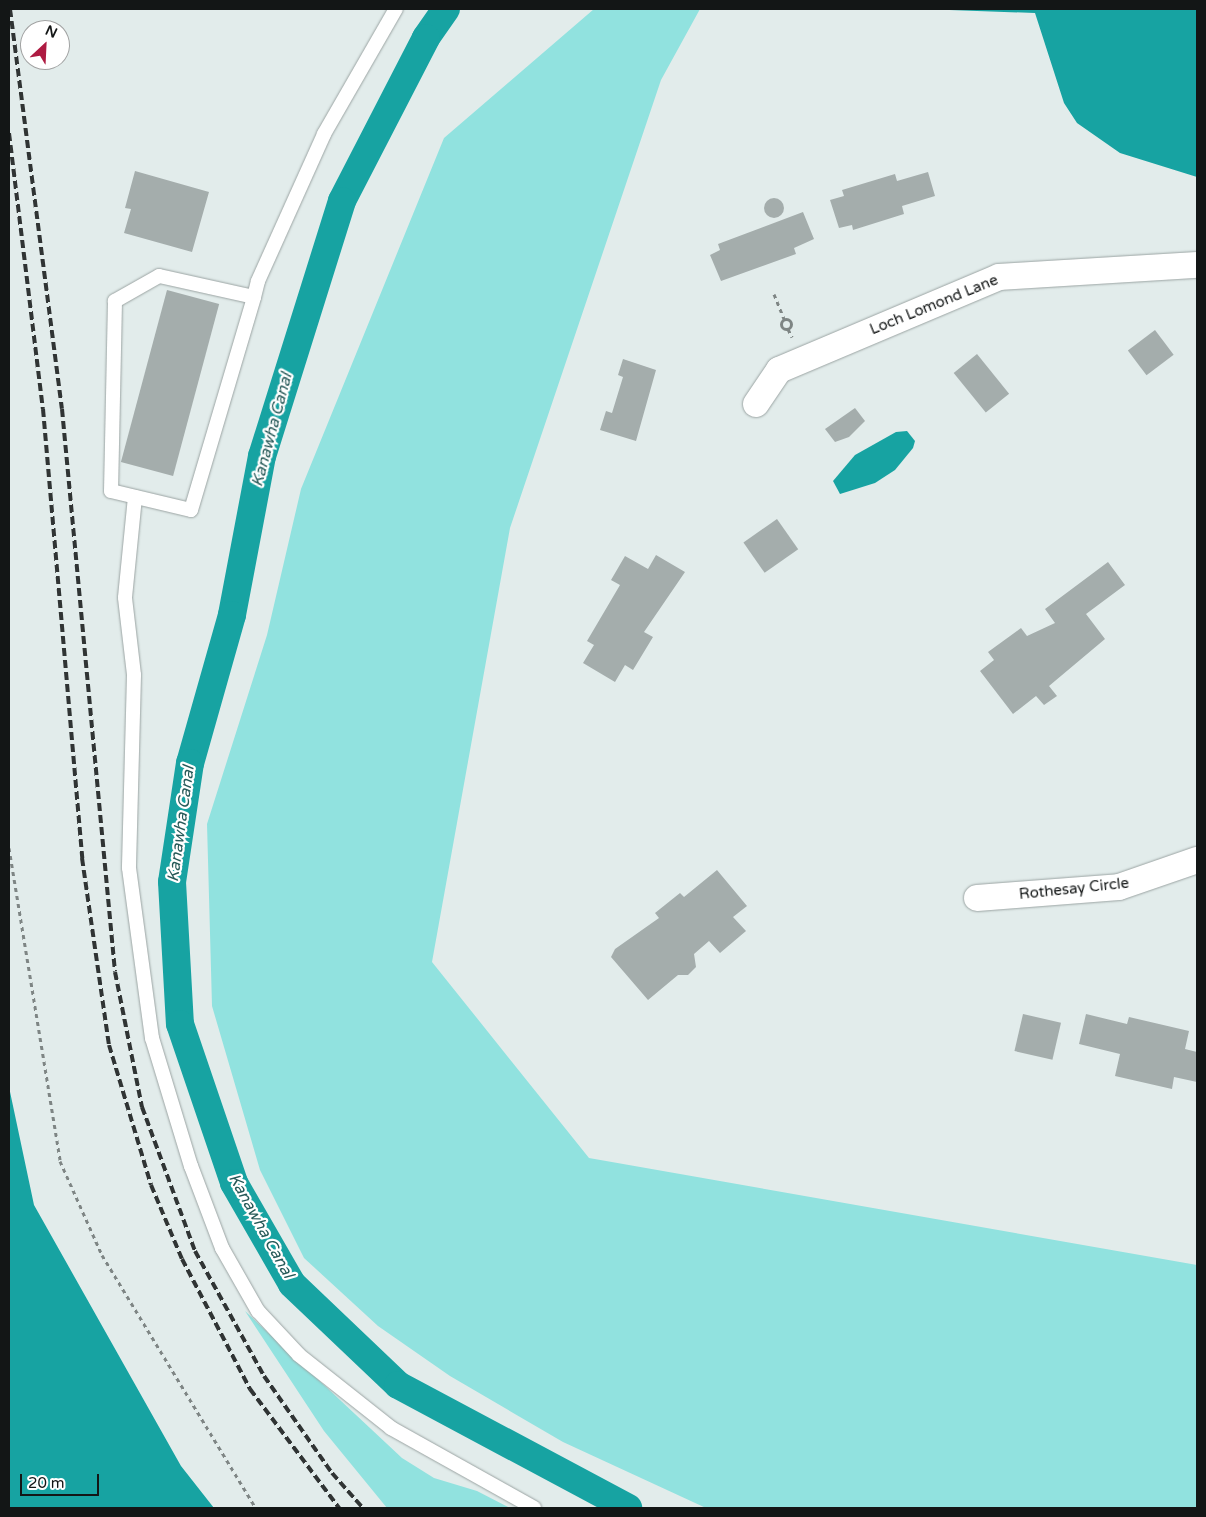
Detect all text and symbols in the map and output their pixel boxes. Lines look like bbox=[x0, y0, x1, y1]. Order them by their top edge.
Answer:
north arrow bbox=[20, 20, 70, 70]
text: N bbox=[42, 22, 60, 42]
street label: Loch Lomond Lane bbox=[867, 271, 1001, 339]
water label: Kanawha Canal bbox=[248, 371, 296, 489]
water label: Kanawha Canal bbox=[163, 765, 199, 883]
street label: Rothesay Circle bbox=[1018, 874, 1130, 904]
water label: Kanawha Canal bbox=[224, 1170, 298, 1282]
scale bar bbox=[22, 1464, 101, 1496]
text: 20 m bbox=[28, 1474, 65, 1492]

